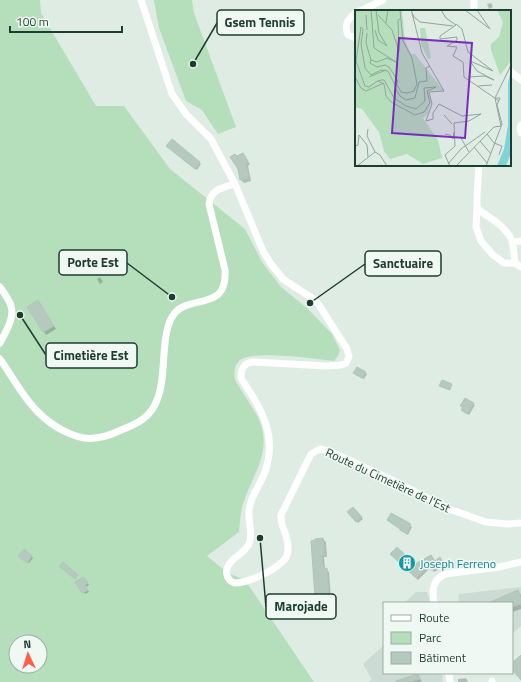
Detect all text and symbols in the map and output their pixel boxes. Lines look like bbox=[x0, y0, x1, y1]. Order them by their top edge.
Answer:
scale bar bbox=[10, 8, 122, 34]
callout: Gsem Tennis bbox=[217, 10, 304, 35]
inset map bbox=[355, 10, 511, 166]
text: 100 m bbox=[16, 12, 49, 31]
text: Gsem Tennis bbox=[225, 12, 295, 32]
callout: Porte Est bbox=[59, 250, 127, 275]
callout: Sanctuaire bbox=[365, 251, 441, 276]
text: Porte Est bbox=[67, 252, 119, 272]
text: Sanctuaire bbox=[373, 253, 433, 273]
callout: Cimetière Est bbox=[46, 343, 137, 368]
text: Cimetière Est bbox=[53, 345, 129, 365]
street label: Route du Cimetière de l'Est bbox=[322, 443, 454, 518]
building icon: Joseph Ferreno bbox=[397, 553, 417, 573]
place label: Joseph Ferreno bbox=[420, 554, 496, 573]
callout: Marojade bbox=[266, 594, 336, 619]
text: Marojade bbox=[274, 596, 328, 616]
legend bbox=[383, 602, 513, 674]
text: Route bbox=[419, 608, 449, 627]
text: Parc bbox=[419, 628, 441, 647]
north arrow bbox=[8, 634, 48, 674]
text: N bbox=[23, 636, 32, 652]
text: Bâtiment bbox=[419, 648, 467, 667]

